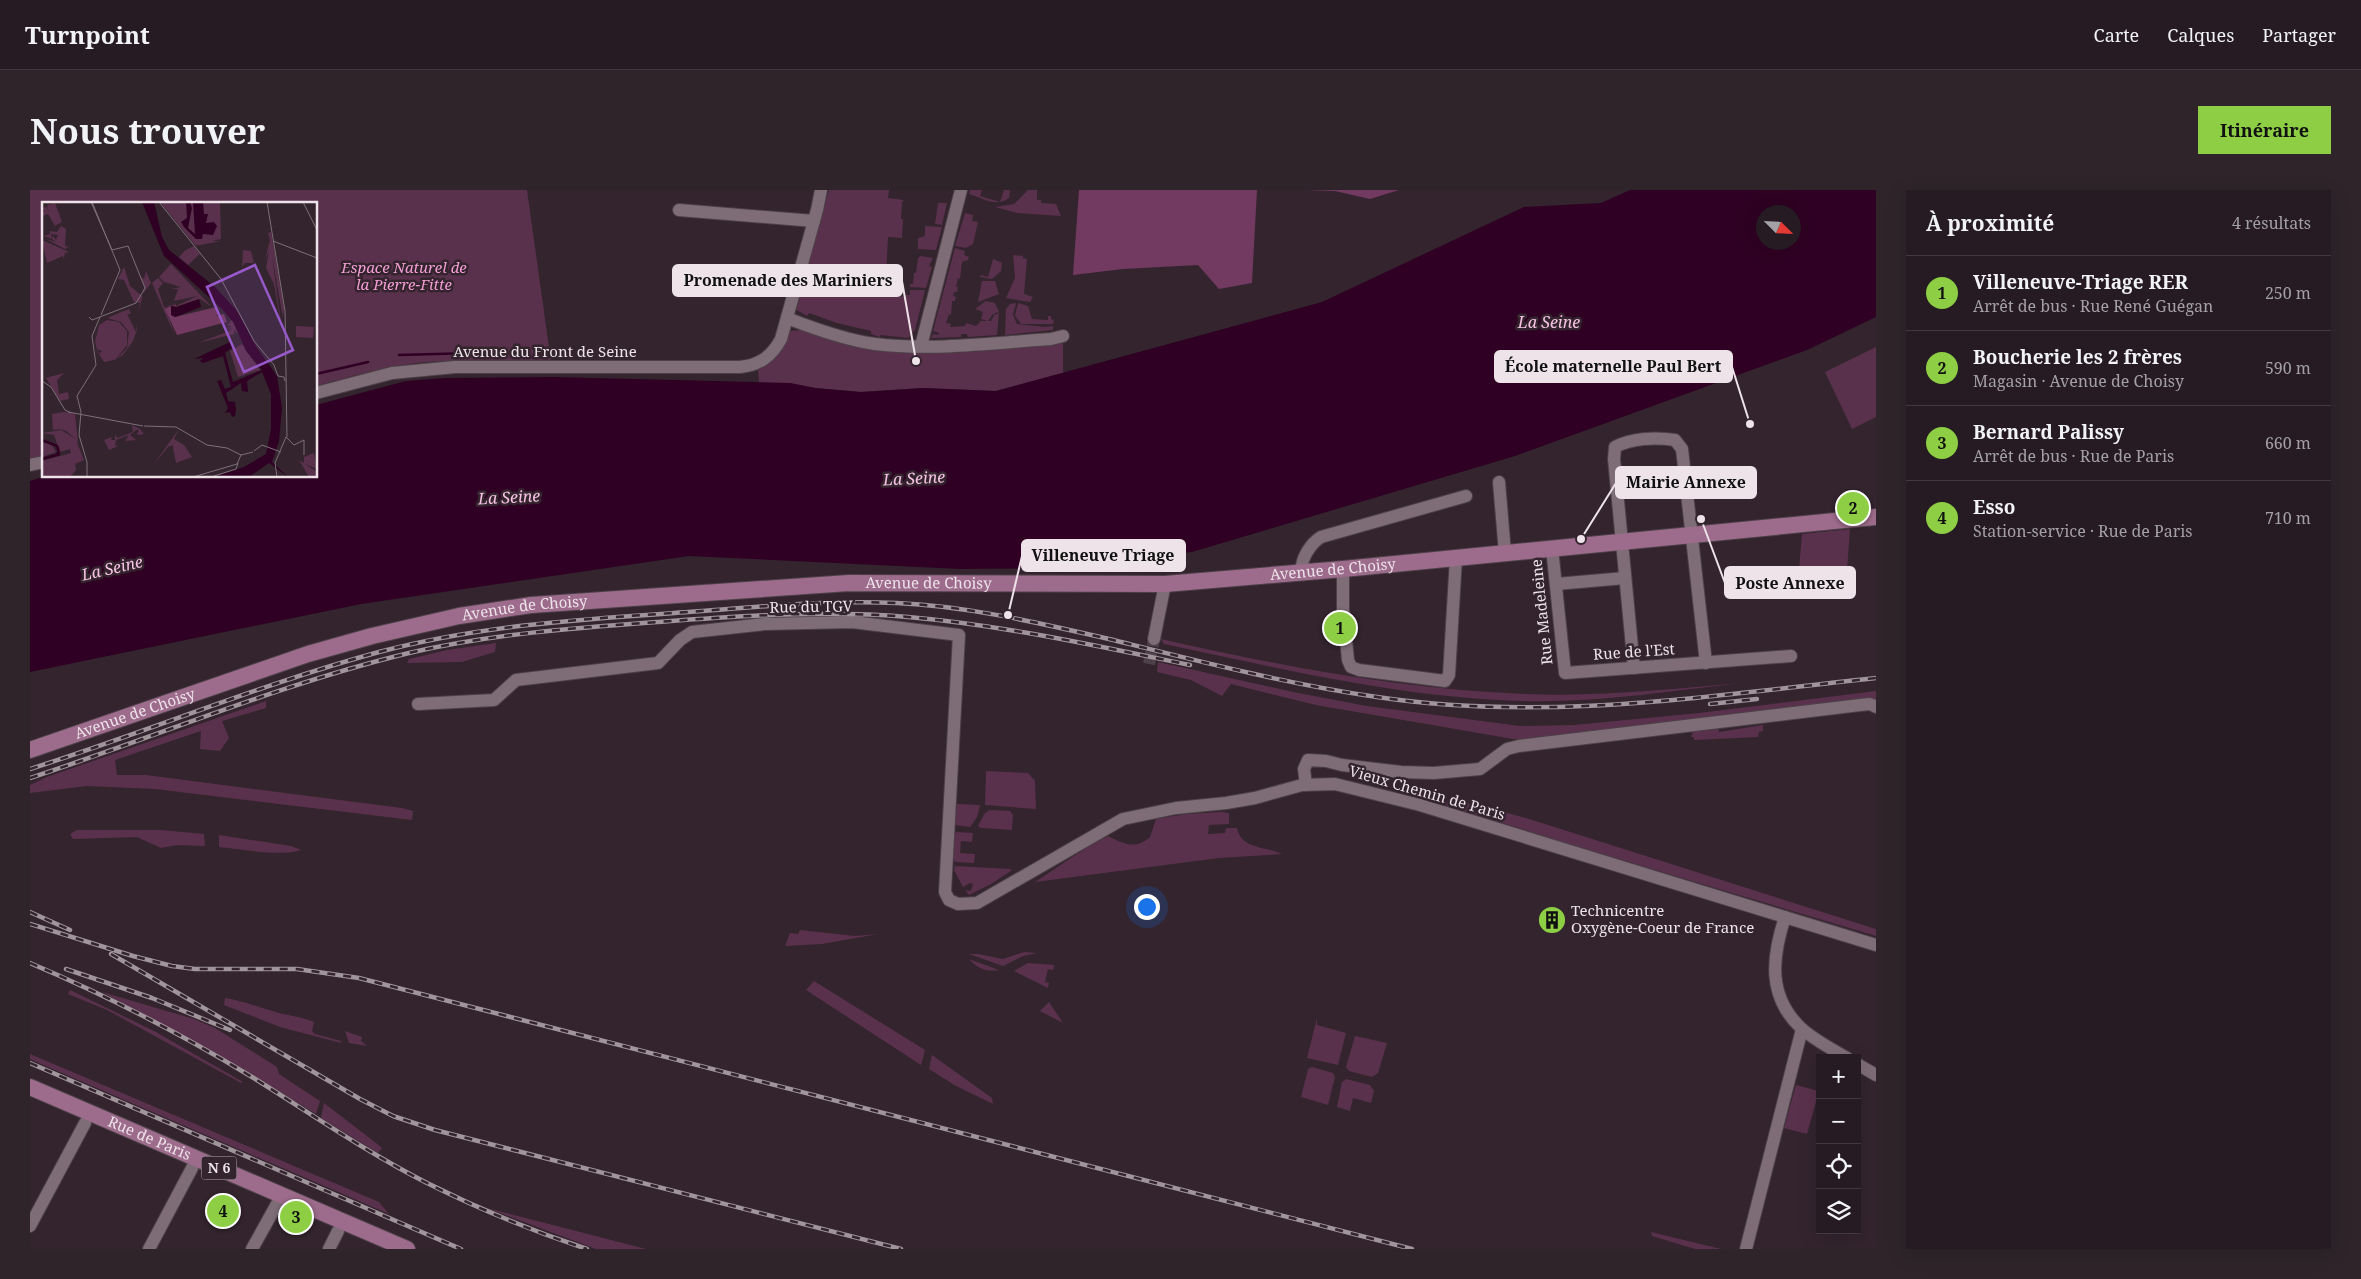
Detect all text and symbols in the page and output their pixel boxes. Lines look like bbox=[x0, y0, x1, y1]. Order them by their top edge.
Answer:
text: Turnpoint bbox=[25, 18, 150, 51]
text: Carte bbox=[2094, 23, 2139, 47]
text: Calques bbox=[2167, 23, 2234, 47]
text: Partager bbox=[2262, 23, 2336, 47]
button: Itinéraire bbox=[2198, 106, 2331, 154]
text: Nous trouver bbox=[30, 107, 265, 154]
inset map bbox=[42, 202, 318, 478]
north arrow bbox=[1756, 205, 1801, 250]
text: À proximité bbox=[1926, 209, 2054, 237]
text: 4 résultats bbox=[2232, 212, 2311, 234]
park label: Espace Naturel de la Pierre-Fitte bbox=[340, 257, 467, 294]
callout: Promenade des Mariniers bbox=[673, 265, 902, 296]
text: Promenade des Mariniers bbox=[683, 269, 893, 291]
text: Villeneuve-Triage RER bbox=[1973, 269, 2188, 295]
text: 1 bbox=[1937, 282, 1947, 304]
text: 250 m bbox=[2265, 282, 2311, 304]
text: Arrêt de bus · Rue René Guégan bbox=[1973, 295, 2213, 317]
water label: La Seine bbox=[1517, 311, 1580, 333]
street label: Avenue du Front de Seine bbox=[453, 341, 637, 361]
text: Boucherie les 2 frères bbox=[1973, 344, 2182, 370]
callout: École maternelle Paul Bert bbox=[1495, 351, 1732, 382]
text: École maternelle Paul Bert bbox=[1505, 355, 1722, 377]
text: 2 bbox=[1937, 357, 1947, 379]
text: 590 m bbox=[2265, 357, 2311, 379]
text: Magasin · Avenue de Choisy bbox=[1973, 370, 2184, 392]
text: Bernard Palissy bbox=[1973, 419, 2124, 445]
text: 3 bbox=[1937, 432, 1947, 454]
text: 660 m bbox=[2265, 432, 2311, 454]
text: Arrêt de bus · Rue de Paris bbox=[1973, 445, 2174, 467]
water label: La Seine bbox=[881, 465, 946, 491]
callout: Mairie Annexe bbox=[1616, 467, 1756, 498]
text: Mairie Annexe bbox=[1626, 471, 1746, 493]
water label: La Seine bbox=[476, 484, 541, 510]
pin: 2 bbox=[1837, 489, 1869, 527]
text: Esso bbox=[1973, 494, 2015, 520]
text: 4 bbox=[1937, 507, 1947, 529]
text: 710 m bbox=[2265, 507, 2311, 529]
text: Station-service · Rue de Paris bbox=[1973, 520, 2193, 542]
callout: Villeneuve Triage bbox=[1022, 540, 1185, 571]
text: Villeneuve Triage bbox=[1032, 544, 1174, 566]
water label: La Seine bbox=[78, 550, 145, 586]
street label: Avenue de Choisy bbox=[1269, 553, 1397, 584]
street label: Rue Madeleine bbox=[1526, 558, 1557, 666]
callout: Poste Annexe bbox=[1725, 567, 1855, 598]
street label: Avenue de Choisy bbox=[865, 572, 992, 592]
text: Poste Annexe bbox=[1735, 572, 1845, 594]
street label: Avenue de Choisy bbox=[460, 590, 588, 624]
street label: Rue du TGV bbox=[769, 595, 854, 617]
pin: 1 bbox=[1324, 609, 1356, 647]
street label: Rue de l'Est bbox=[1592, 638, 1675, 664]
street label: Avenue de Choisy bbox=[72, 683, 198, 743]
street label: Vieux Chemin de Paris bbox=[1347, 760, 1508, 824]
your location bbox=[1134, 894, 1160, 920]
place label: Technicentre Oxygène-Coeur de France bbox=[1571, 900, 1754, 937]
building icon: Technicentre Oxygène-Coeur de France bbox=[1537, 905, 1567, 935]
map controls bbox=[1816, 1054, 1861, 1234]
button: + bbox=[1816, 1054, 1861, 1099]
button: − bbox=[1816, 1099, 1861, 1144]
street label: Rue de Paris bbox=[105, 1111, 195, 1164]
button: locate bbox=[1816, 1144, 1861, 1189]
road number: N 6 bbox=[202, 1156, 236, 1180]
button: layers bbox=[1816, 1189, 1861, 1234]
pin: 4 bbox=[207, 1192, 239, 1230]
pin: 3 bbox=[280, 1198, 312, 1236]

